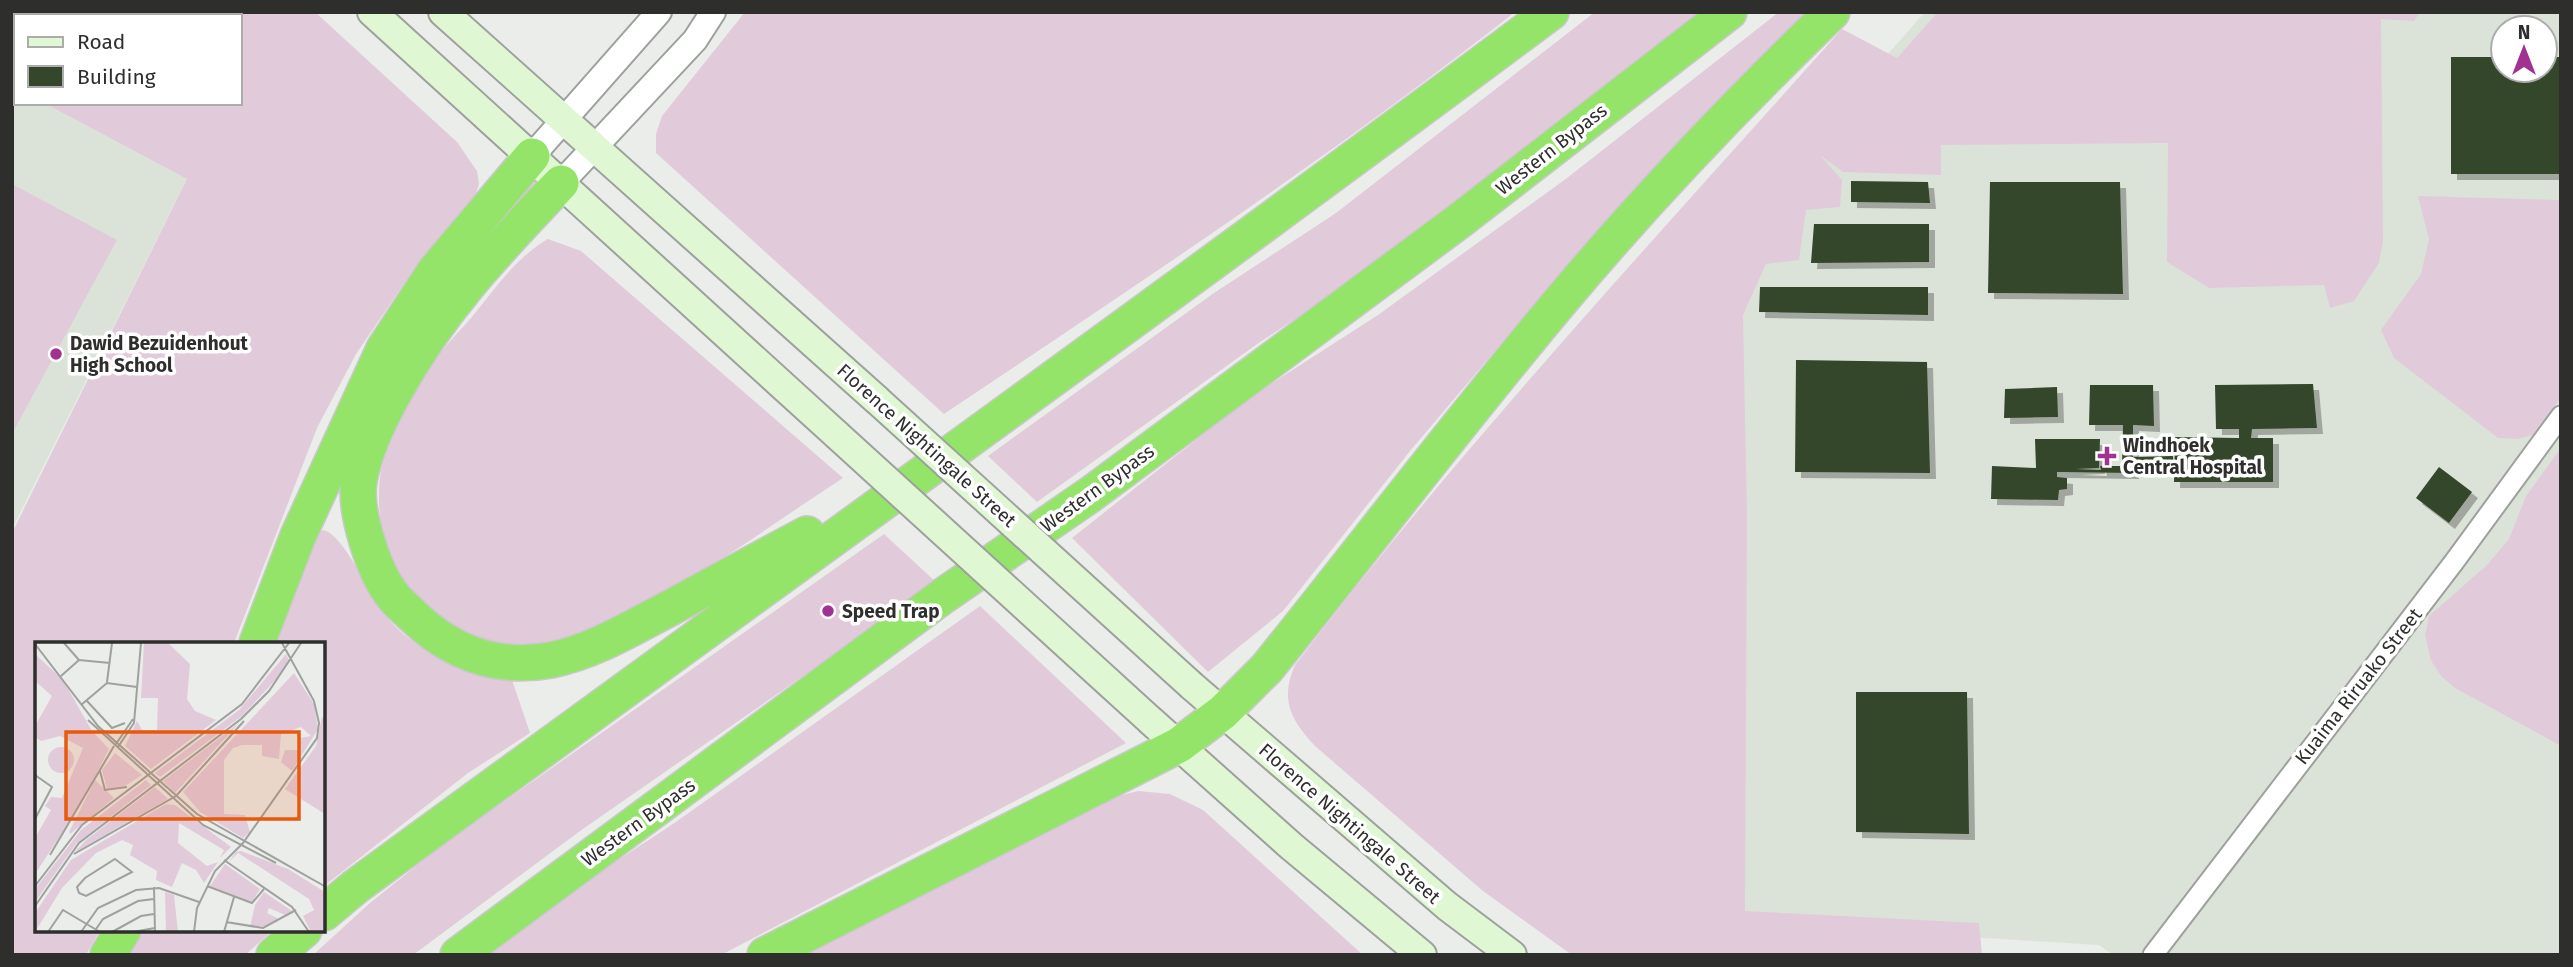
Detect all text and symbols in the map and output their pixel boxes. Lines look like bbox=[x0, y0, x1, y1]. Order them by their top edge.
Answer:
legend bbox=[14, 14, 242, 105]
north arrow bbox=[2489, 14, 2559, 84]
text: N bbox=[2518, 21, 2530, 44]
text: Road bbox=[77, 29, 125, 55]
text: Building bbox=[77, 64, 156, 90]
street label: Western Bypass bbox=[1491, 99, 1612, 200]
place label: Dawid Bezuidenhout High School bbox=[70, 332, 249, 377]
marker: Dawid Bezuidenhout High School bbox=[48, 346, 64, 362]
street label: Florence Nightingale Street bbox=[832, 359, 1021, 532]
place label: Windhoek Central Hospital bbox=[2123, 434, 2263, 479]
street label: Western Bypass bbox=[1036, 439, 1159, 537]
marker: Windhoek Central Hospital bbox=[2097, 446, 2117, 466]
place label: Speed Trap bbox=[842, 600, 940, 623]
marker: Speed Trap bbox=[820, 603, 836, 619]
street label: Kuaima Riruako Street bbox=[2290, 603, 2427, 769]
inset map bbox=[35, 642, 326, 932]
street label: Florence Nightingale Street bbox=[1254, 738, 1445, 909]
street label: Western Bypass bbox=[577, 773, 700, 871]

